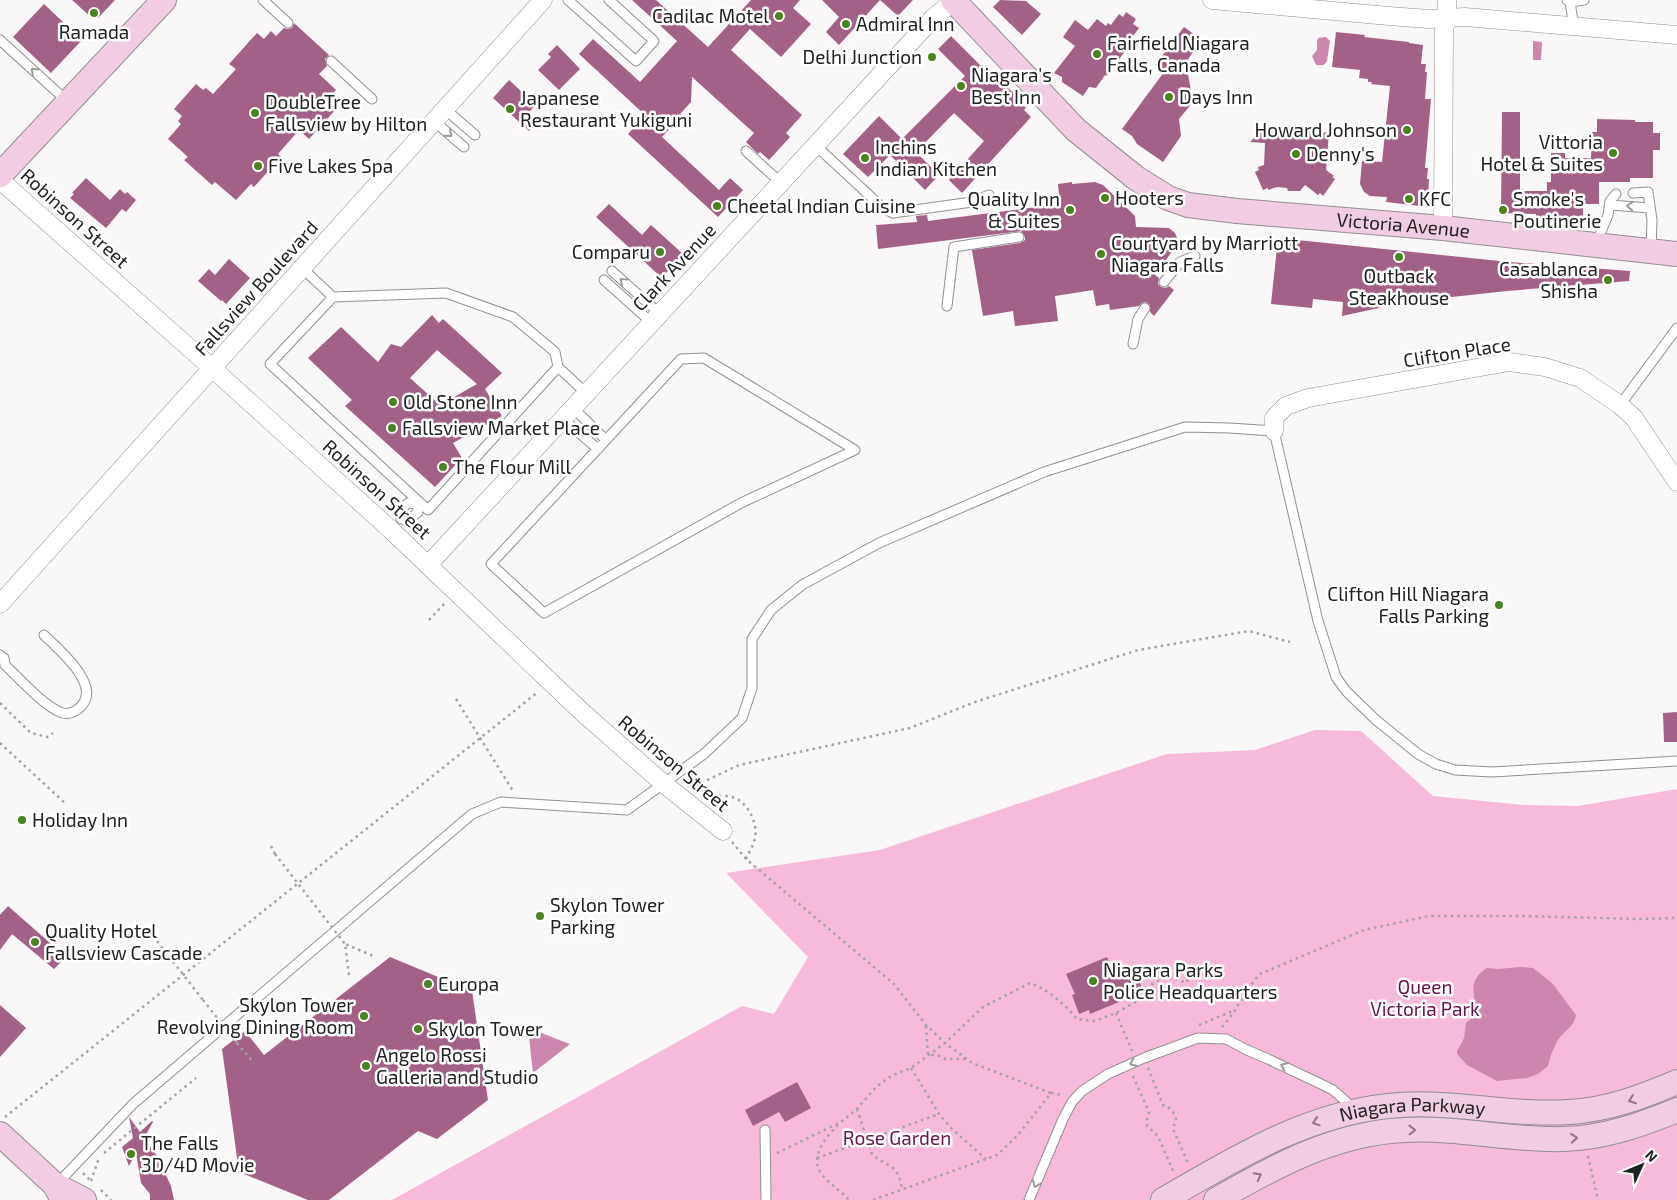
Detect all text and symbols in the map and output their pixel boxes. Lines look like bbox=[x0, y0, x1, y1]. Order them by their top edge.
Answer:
place label: Cadilac Motel bbox=[652, 4, 769, 27]
marker: Ramada bbox=[88, 7, 100, 19]
marker: Cadilac Motel bbox=[773, 10, 785, 22]
place label: Admiral Inn bbox=[856, 12, 955, 35]
marker: Admiral Inn bbox=[840, 18, 852, 30]
place label: Ramada bbox=[59, 20, 129, 43]
place label: Fairfield Niagara Falls, Canada bbox=[1107, 31, 1250, 76]
place label: Delhi Junction bbox=[803, 45, 922, 68]
marker: Fairfield Niagara Falls, Canada bbox=[1091, 48, 1103, 60]
marker: Delhi Junction bbox=[926, 51, 938, 63]
place label: Niagara's Best Inn bbox=[971, 63, 1052, 108]
one-way arrow bbox=[31, 68, 40, 77]
marker: Niagara's Best Inn bbox=[955, 80, 967, 92]
place label: Days Inn bbox=[1179, 85, 1253, 108]
place label: Japanese Restaurant Yukiguni bbox=[520, 86, 692, 131]
place label: DoubleTree Fallsview by Hilton bbox=[265, 90, 427, 135]
marker: Days Inn bbox=[1163, 91, 1175, 103]
marker: Japanese Restaurant Yukiguni bbox=[504, 103, 516, 115]
marker: DoubleTree Fallsview by Hilton bbox=[249, 107, 261, 119]
place label: Howard Johnson bbox=[1255, 118, 1397, 141]
marker: Howard Johnson bbox=[1401, 124, 1413, 136]
one-way arrow bbox=[443, 129, 452, 137]
place label: Vittoria Hotel & Suites bbox=[1480, 130, 1603, 175]
place label: Inchins Indian Kitchen bbox=[875, 135, 997, 180]
place label: Denny's bbox=[1306, 142, 1375, 165]
marker: Vittoria Hotel & Suites bbox=[1607, 147, 1619, 159]
marker: Denny's bbox=[1290, 148, 1302, 160]
marker: Inchins Indian Kitchen bbox=[859, 152, 871, 164]
place label: Five Lakes Spa bbox=[268, 154, 393, 177]
marker: Five Lakes Spa bbox=[252, 160, 264, 172]
street label: Robinson Street bbox=[17, 163, 134, 272]
place label: Hooters bbox=[1115, 186, 1184, 209]
place label: Quality Inn & Suites bbox=[968, 187, 1060, 232]
place label: KFC bbox=[1419, 187, 1451, 210]
place label: Smoke's Poutinerie bbox=[1513, 187, 1601, 232]
marker: Hooters bbox=[1099, 192, 1111, 204]
marker: KFC bbox=[1403, 193, 1415, 205]
place label: Cheetal Indian Cuisine bbox=[727, 194, 916, 217]
marker: Cheetal Indian Cuisine bbox=[711, 200, 723, 212]
one-way arrow bbox=[1626, 201, 1634, 212]
marker: Quality Inn & Suites bbox=[1064, 204, 1076, 216]
marker: Smoke's Poutinerie bbox=[1497, 204, 1509, 216]
street label: Victoria Avenue bbox=[1336, 207, 1471, 242]
street label: Fallsview Boulevard bbox=[189, 215, 322, 360]
street label: Clark Avenue bbox=[627, 218, 720, 315]
place label: Courtyard by Marriott Niagara Falls bbox=[1111, 231, 1298, 276]
place label: Comparu bbox=[572, 240, 650, 263]
marker: Comparu bbox=[654, 246, 666, 258]
marker: Courtyard by Marriott Niagara Falls bbox=[1095, 248, 1107, 260]
marker: Outback Steakhouse bbox=[1393, 251, 1405, 263]
place label: Casablanca Shisha bbox=[1499, 257, 1598, 302]
place label: Outback Steakhouse bbox=[1349, 264, 1449, 309]
marker: Casablanca Shisha bbox=[1602, 274, 1614, 286]
one-way arrow bbox=[619, 278, 628, 287]
street label: Clifton Place bbox=[1402, 332, 1512, 371]
place label: Old Stone Inn bbox=[403, 390, 518, 413]
marker: Old Stone Inn bbox=[387, 396, 399, 408]
place label: Fallsview Market Place bbox=[402, 416, 600, 439]
marker: Fallsview Market Place bbox=[386, 422, 398, 434]
street label: Robinson Street bbox=[319, 434, 436, 543]
place label: The Flour Mill bbox=[453, 455, 571, 478]
marker: The Flour Mill bbox=[437, 461, 449, 473]
place label: Clifton Hill Niagara Falls Parking bbox=[1327, 582, 1489, 627]
marker: Clifton Hill Niagara Falls Parking bbox=[1493, 599, 1505, 611]
street label: Robinson Street bbox=[614, 710, 734, 816]
place label: Holiday Inn bbox=[32, 808, 128, 831]
marker: Holiday Inn bbox=[16, 814, 28, 826]
place label: Skylon Tower Parking bbox=[550, 893, 665, 938]
marker: Skylon Tower Parking bbox=[534, 910, 546, 922]
place label: Quality Hotel Fallsview Cascade bbox=[45, 919, 202, 964]
marker: Quality Hotel Fallsview Cascade bbox=[29, 936, 41, 948]
place label: Niagara Parks Police Headquarters bbox=[1103, 958, 1277, 1003]
place label: Europa bbox=[438, 972, 499, 995]
marker: Niagara Parks Police Headquarters bbox=[1087, 975, 1099, 987]
park label: Queen Victoria Park bbox=[1370, 975, 1480, 1020]
marker: Europa bbox=[422, 978, 434, 990]
place label: Skylon Tower Revolving Dining Room bbox=[157, 993, 354, 1038]
marker: Skylon Tower Revolving Dining Room bbox=[358, 1010, 370, 1022]
place label: Skylon Tower bbox=[428, 1017, 543, 1040]
marker: Skylon Tower bbox=[412, 1023, 424, 1035]
place label: Angelo Rossi Galleria and Studio bbox=[376, 1043, 538, 1088]
one-way arrow bbox=[1129, 1057, 1138, 1067]
marker: Angelo Rossi Galleria and Studio bbox=[360, 1060, 372, 1072]
one-way arrow bbox=[1281, 1062, 1290, 1072]
street label: Niagara Parkway bbox=[1337, 1092, 1487, 1126]
one-way arrow bbox=[1628, 1094, 1637, 1104]
one-way arrow bbox=[1312, 1116, 1320, 1126]
one-way arrow bbox=[1408, 1125, 1416, 1135]
park label: Rose Garden bbox=[843, 1126, 951, 1149]
place label: The Falls 3D/4D Movie bbox=[141, 1131, 254, 1176]
one-way arrow bbox=[1570, 1133, 1578, 1144]
north arrow bbox=[1617, 1140, 1667, 1190]
text: N bbox=[1642, 1146, 1661, 1165]
marker: The Falls 3D/4D Movie bbox=[125, 1148, 137, 1160]
one-way arrow bbox=[1253, 1172, 1262, 1182]
one-way arrow bbox=[1031, 1179, 1041, 1187]

